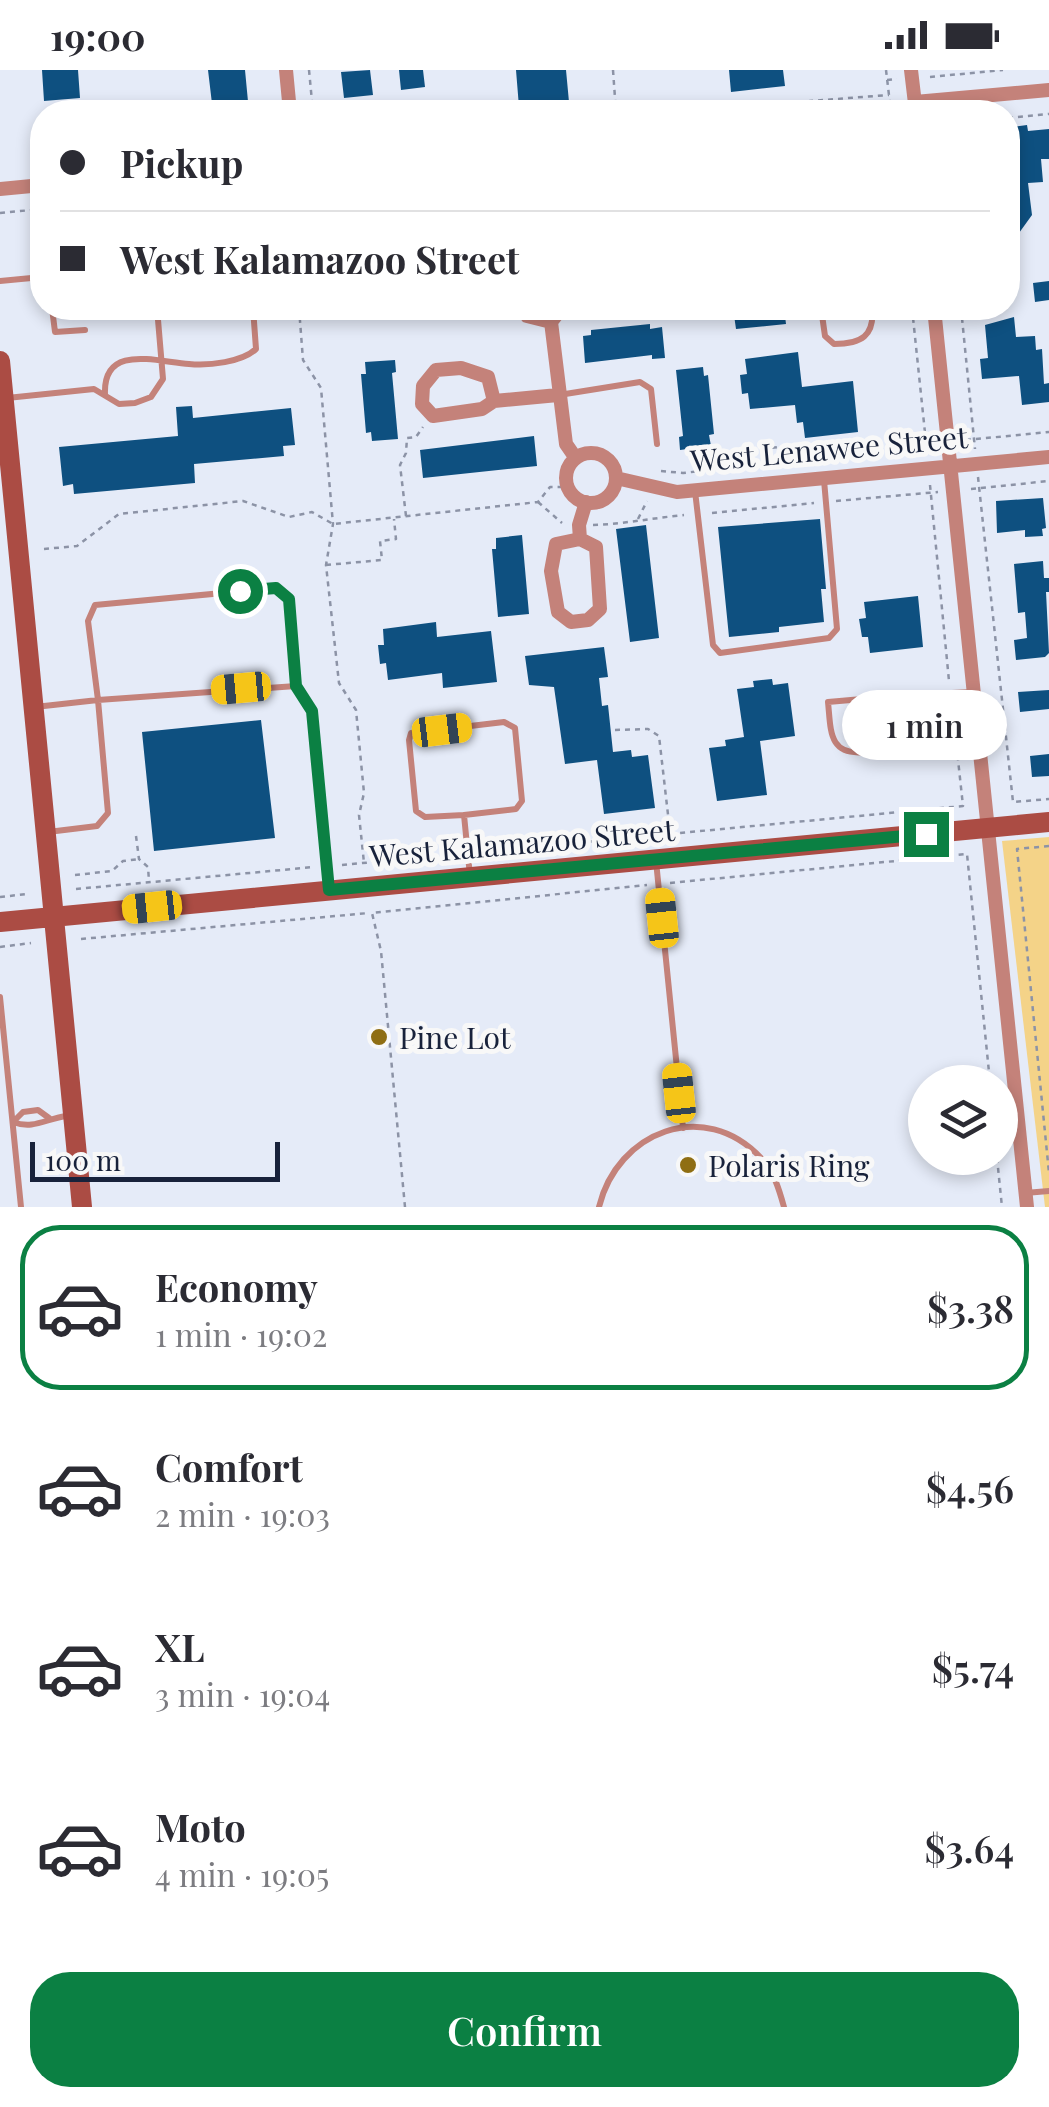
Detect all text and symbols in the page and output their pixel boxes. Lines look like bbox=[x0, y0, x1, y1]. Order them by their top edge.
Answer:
text: 19:00 bbox=[50, 10, 146, 61]
text: Pickup bbox=[120, 137, 243, 188]
text: West Kalamazoo Street bbox=[120, 233, 519, 284]
street label: West Lenawee Street bbox=[688, 416, 970, 480]
route start bbox=[218, 569, 263, 614]
car bbox=[210, 670, 272, 706]
callout: 1 min bbox=[844, 689, 1008, 759]
text: 1 min bbox=[886, 703, 963, 746]
car bbox=[410, 711, 474, 749]
street label: West Kalamazoo Street bbox=[367, 809, 677, 875]
route end bbox=[904, 812, 949, 857]
car bbox=[644, 887, 680, 949]
car bbox=[121, 889, 183, 925]
place label: Pine Lot bbox=[399, 1017, 511, 1057]
marker: Pine Lot bbox=[368, 1026, 390, 1048]
car bbox=[661, 1062, 697, 1124]
map controls bbox=[908, 1065, 1018, 1175]
button: layers bbox=[908, 1065, 1018, 1175]
scale bar bbox=[30, 1137, 280, 1182]
text: 100 m bbox=[45, 1141, 121, 1178]
place label: Polaris Ring bbox=[708, 1145, 870, 1185]
marker: Polaris Ring bbox=[677, 1154, 699, 1176]
text: Economy bbox=[155, 1261, 318, 1312]
icon: car bbox=[35, 1263, 125, 1353]
text: $3.38 bbox=[927, 1282, 1014, 1333]
text: 1 min · 19:02 bbox=[155, 1312, 327, 1355]
text: Comfort bbox=[155, 1441, 303, 1492]
icon: car bbox=[35, 1443, 125, 1533]
text: $4.56 bbox=[926, 1462, 1014, 1513]
text: 2 min · 19:03 bbox=[155, 1492, 330, 1535]
text: XL bbox=[155, 1621, 204, 1672]
icon: car bbox=[35, 1623, 125, 1713]
text: $5.74 bbox=[932, 1642, 1014, 1693]
text: 3 min · 19:04 bbox=[155, 1672, 330, 1715]
text: Moto bbox=[155, 1801, 246, 1852]
icon: car bbox=[35, 1803, 125, 1893]
text: $3.64 bbox=[925, 1822, 1014, 1873]
text: 4 min · 19:05 bbox=[155, 1852, 329, 1895]
button: Confirm bbox=[30, 1972, 1019, 2087]

